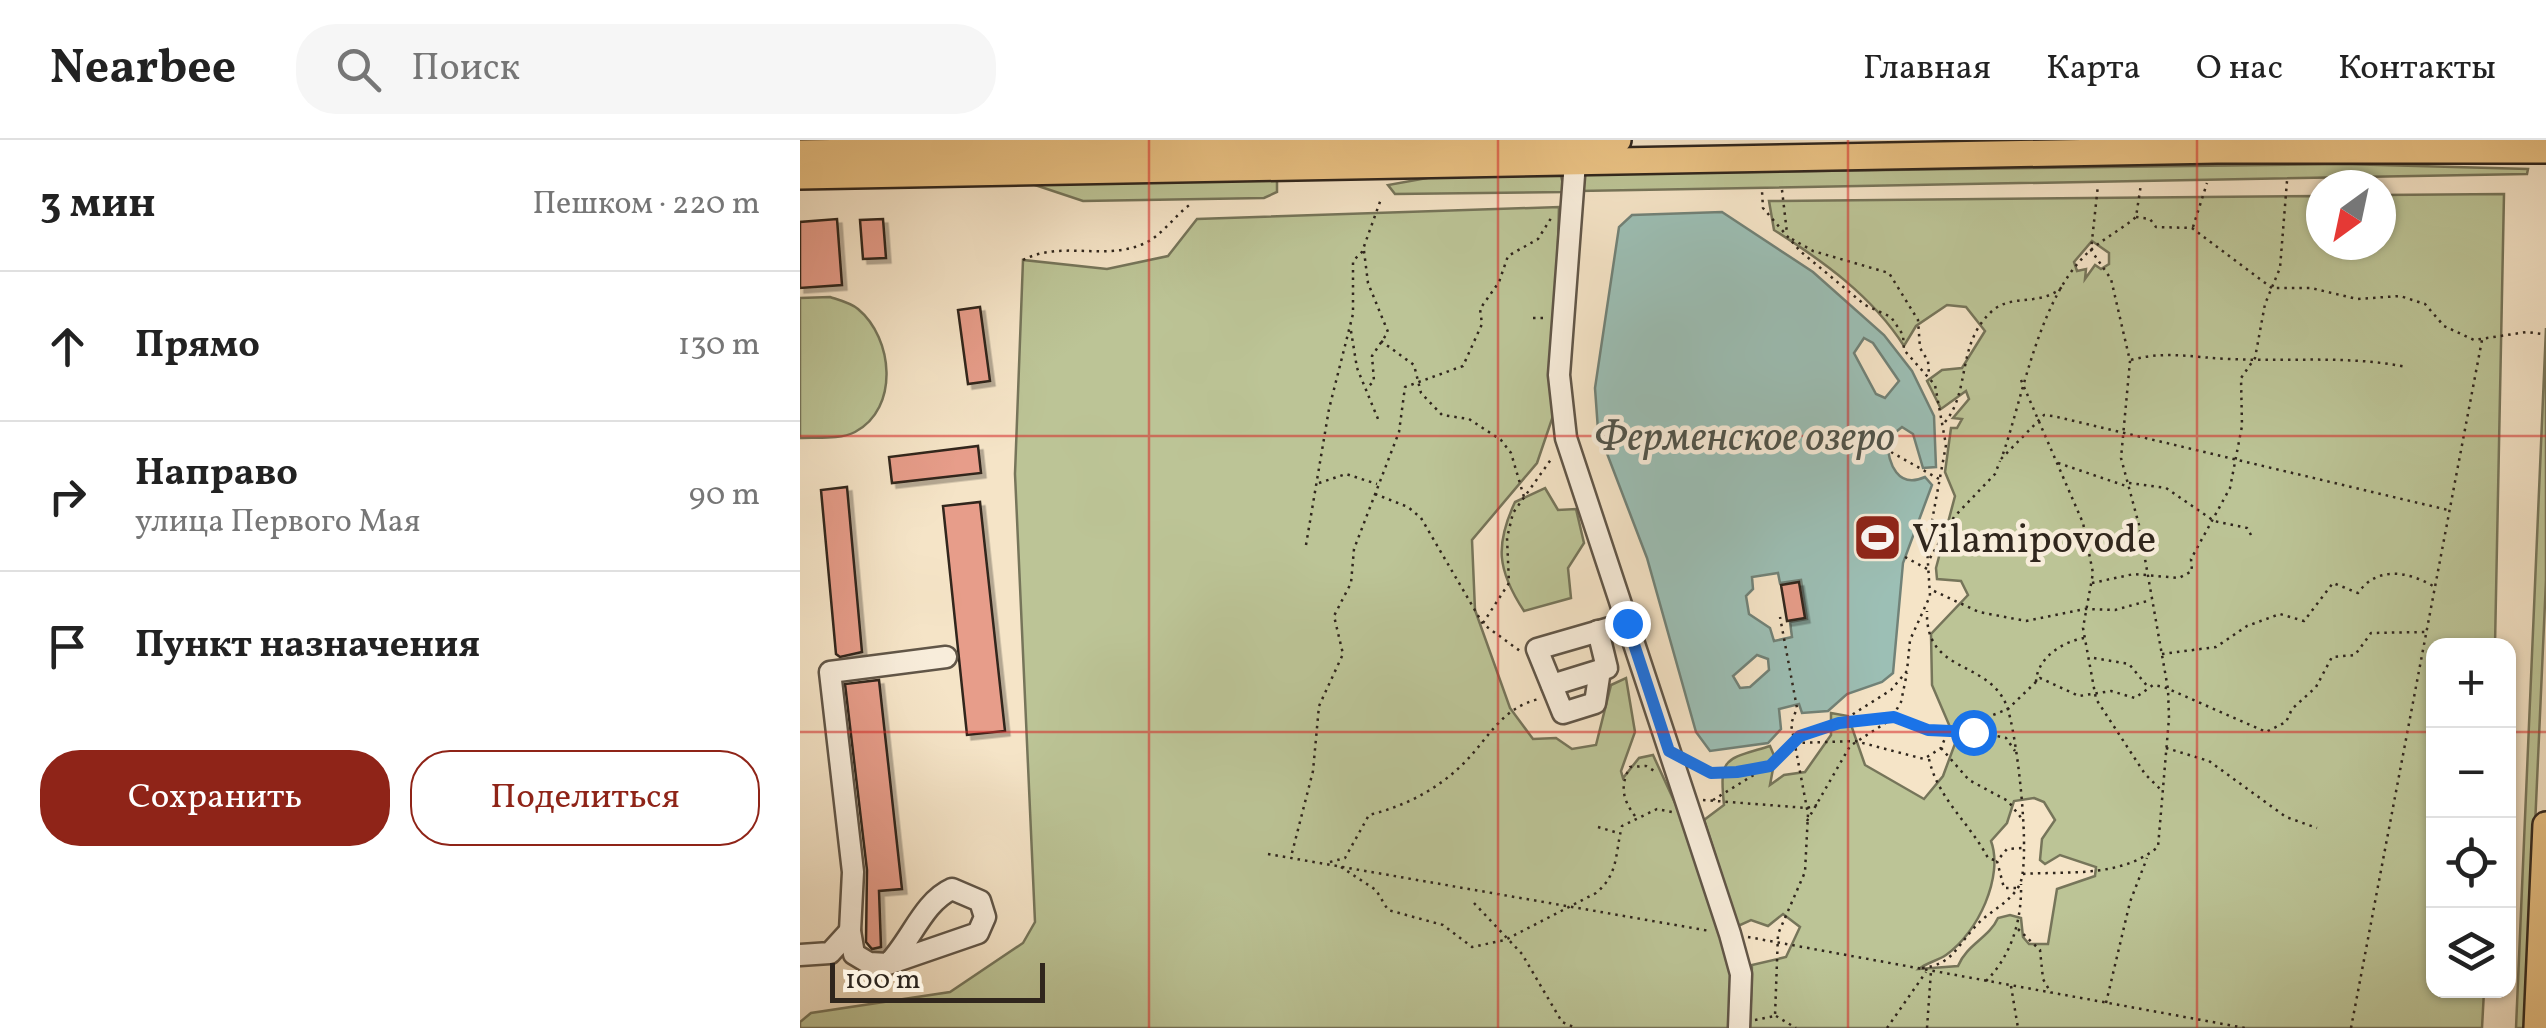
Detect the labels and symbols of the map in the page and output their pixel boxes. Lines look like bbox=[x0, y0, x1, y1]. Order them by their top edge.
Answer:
north arrow bbox=[2306, 170, 2396, 260]
water label: Ферменское озеро bbox=[1593, 410, 1895, 469]
sports icon: Vilamipovode bbox=[1851, 512, 1903, 564]
place label: Vilamipovode bbox=[1912, 514, 2156, 570]
route end bbox=[1605, 601, 1651, 647]
route start bbox=[1951, 710, 1997, 756]
scale bar bbox=[830, 958, 1045, 1002]

